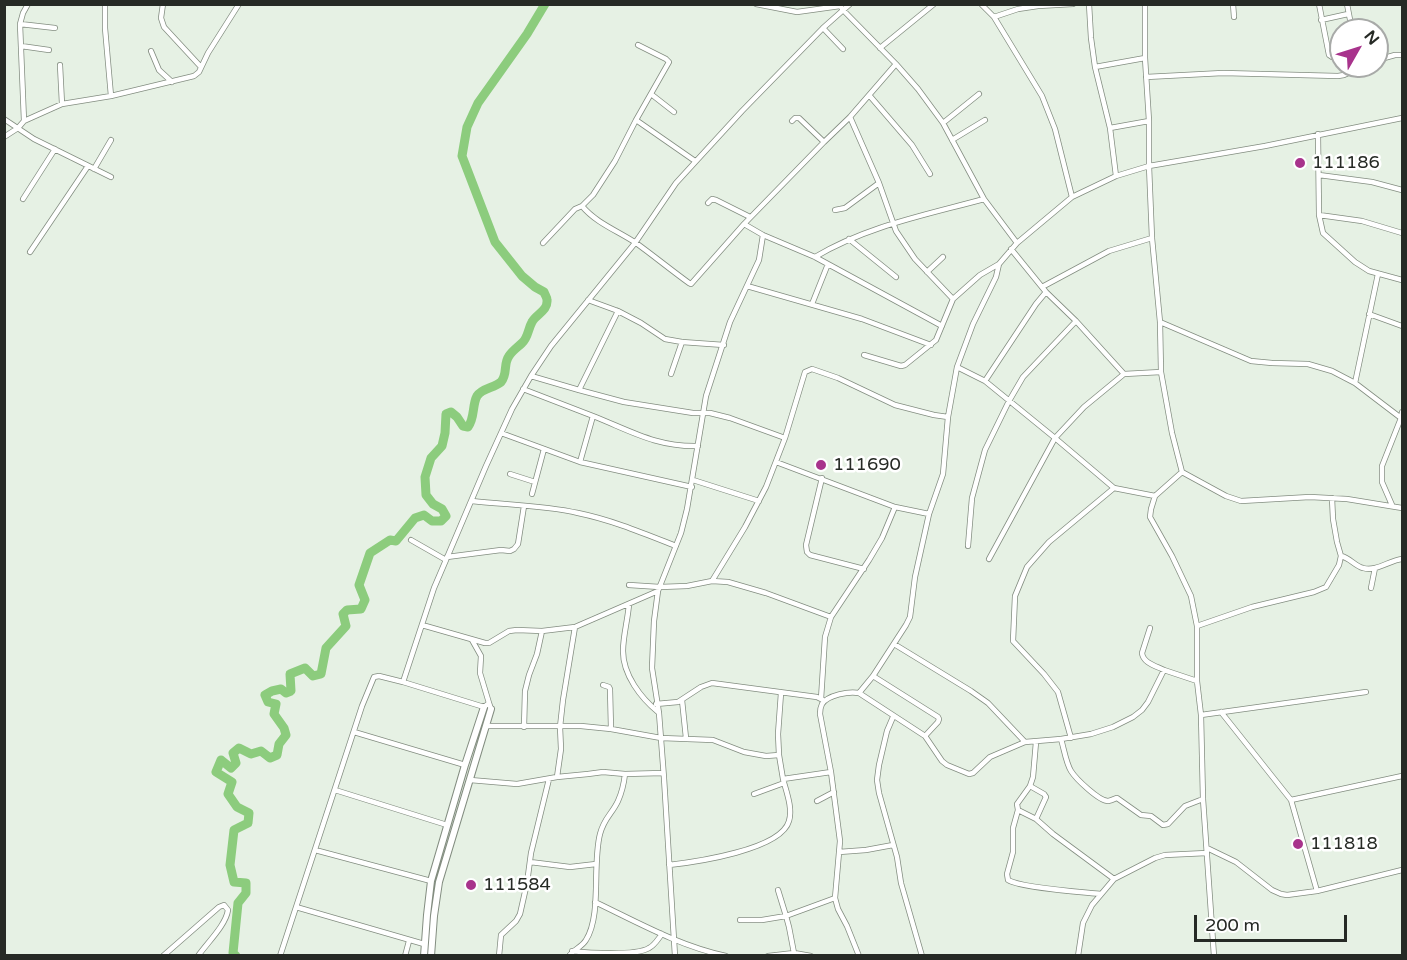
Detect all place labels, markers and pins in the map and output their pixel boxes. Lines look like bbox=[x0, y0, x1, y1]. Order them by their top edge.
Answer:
place label: 111186 bbox=[1312, 152, 1380, 174]
marker: 111186 bbox=[1293, 156, 1307, 170]
place label: 111690 bbox=[833, 454, 901, 476]
marker: 111690 bbox=[814, 458, 828, 472]
place label: 111818 bbox=[1310, 833, 1378, 855]
marker: 111818 bbox=[1291, 837, 1305, 851]
place label: 111584 bbox=[483, 874, 551, 896]
marker: 111584 bbox=[464, 878, 478, 892]

